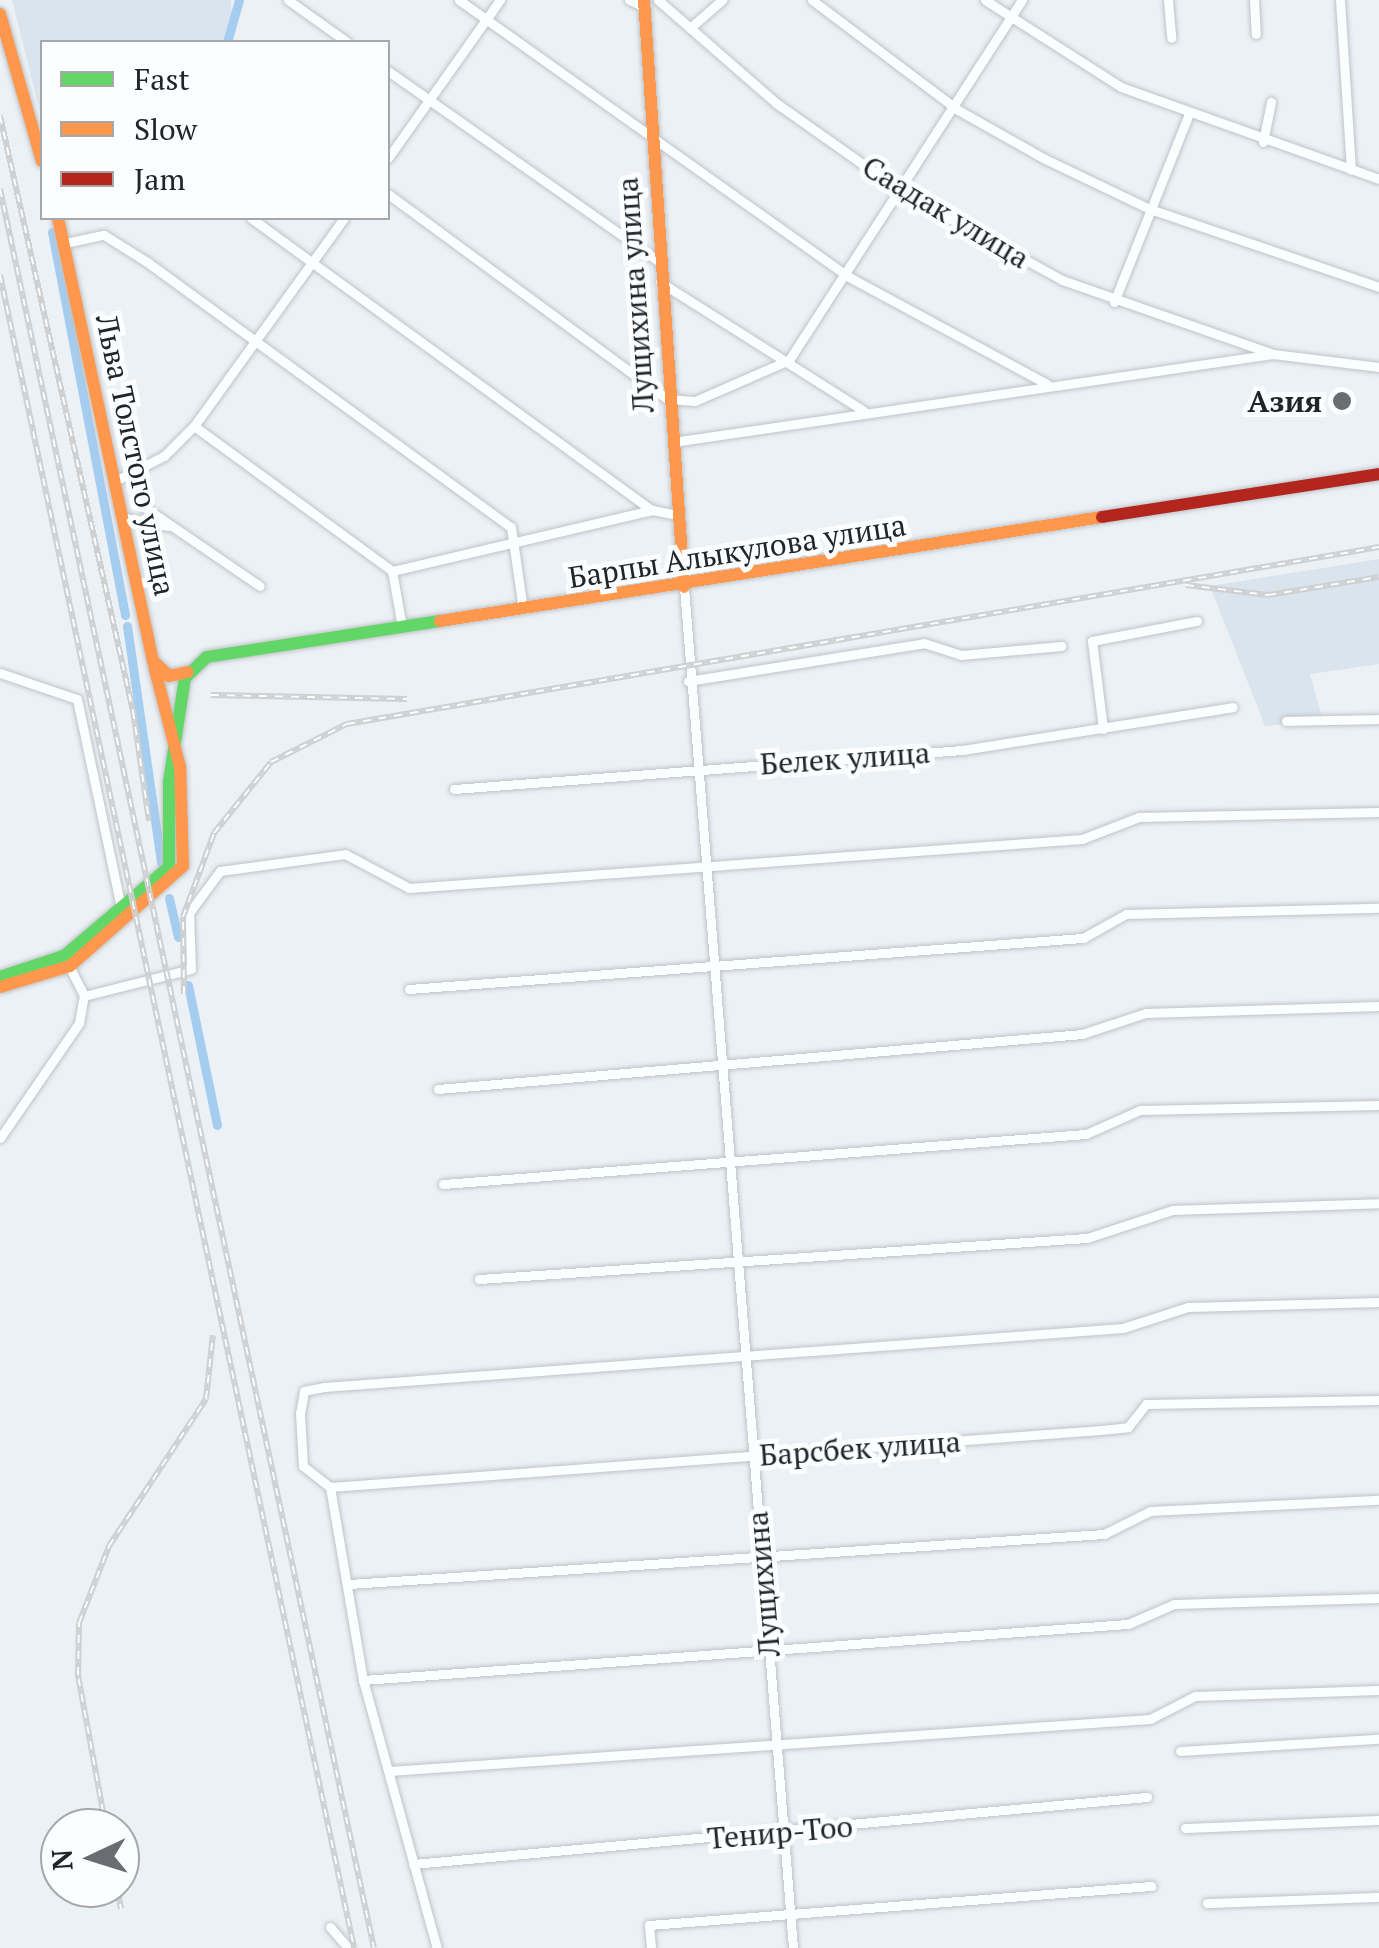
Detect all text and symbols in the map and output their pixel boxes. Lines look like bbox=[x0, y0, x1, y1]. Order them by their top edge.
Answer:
legend bbox=[40, 40, 390, 220]
text: Fast bbox=[134, 59, 190, 99]
text: Slow bbox=[134, 109, 197, 149]
street label: Саадак улица bbox=[856, 148, 1036, 276]
text: Jam bbox=[134, 159, 185, 199]
street label: Лущихина улица bbox=[609, 176, 661, 414]
street label: Льва Толстого улица bbox=[89, 311, 183, 599]
place label: Азия bbox=[1248, 383, 1322, 419]
marker: Азия bbox=[1331, 390, 1353, 412]
street label: Барпы Алыкулова улица bbox=[565, 506, 909, 596]
street label: Белек улица bbox=[759, 734, 931, 782]
street label: Барсбек улица bbox=[758, 1423, 962, 1473]
street label: Лущихина bbox=[739, 1510, 787, 1658]
north arrow bbox=[40, 1808, 140, 1908]
street label: Тенир-Тоо bbox=[706, 1808, 854, 1856]
text: N bbox=[42, 1848, 81, 1872]

